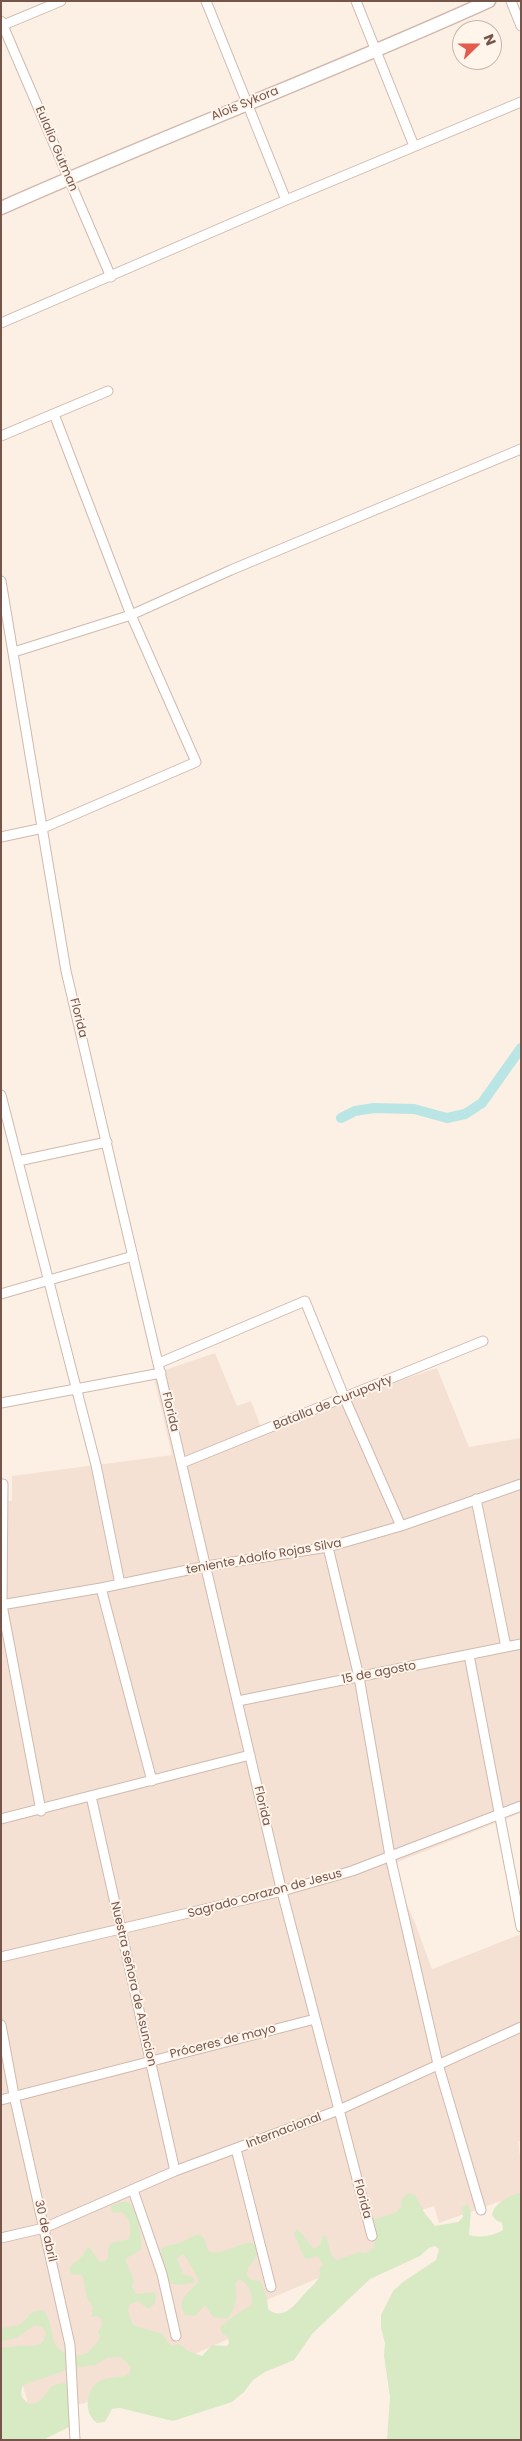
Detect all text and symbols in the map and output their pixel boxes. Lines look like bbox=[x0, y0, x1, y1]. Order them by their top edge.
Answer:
north arrow bbox=[452, 20, 502, 70]
text: N bbox=[479, 31, 501, 48]
street label: Alois Sykora bbox=[209, 84, 281, 124]
street label: Eulalio Gutman bbox=[32, 104, 80, 194]
street label: Florida bbox=[66, 997, 90, 1039]
street label: Batalla de Curupayty bbox=[271, 1373, 395, 1433]
street label: Florida bbox=[158, 1391, 182, 1433]
street label: teniente Adolfo Rojas Silva bbox=[185, 1536, 343, 1578]
street label: 15 de agosto bbox=[341, 1659, 417, 1687]
street label: Florida bbox=[250, 1785, 274, 1827]
street label: Sagrado corazon de Jesus bbox=[186, 1866, 344, 1922]
street label: Nuestra señora de Asuncion bbox=[107, 1900, 159, 2068]
street label: Próceres de mayo bbox=[168, 2022, 278, 2062]
street label: Internacional bbox=[244, 2110, 324, 2152]
street label: Florida bbox=[350, 2178, 374, 2220]
street label: 30 de abril bbox=[31, 2199, 59, 2263]

